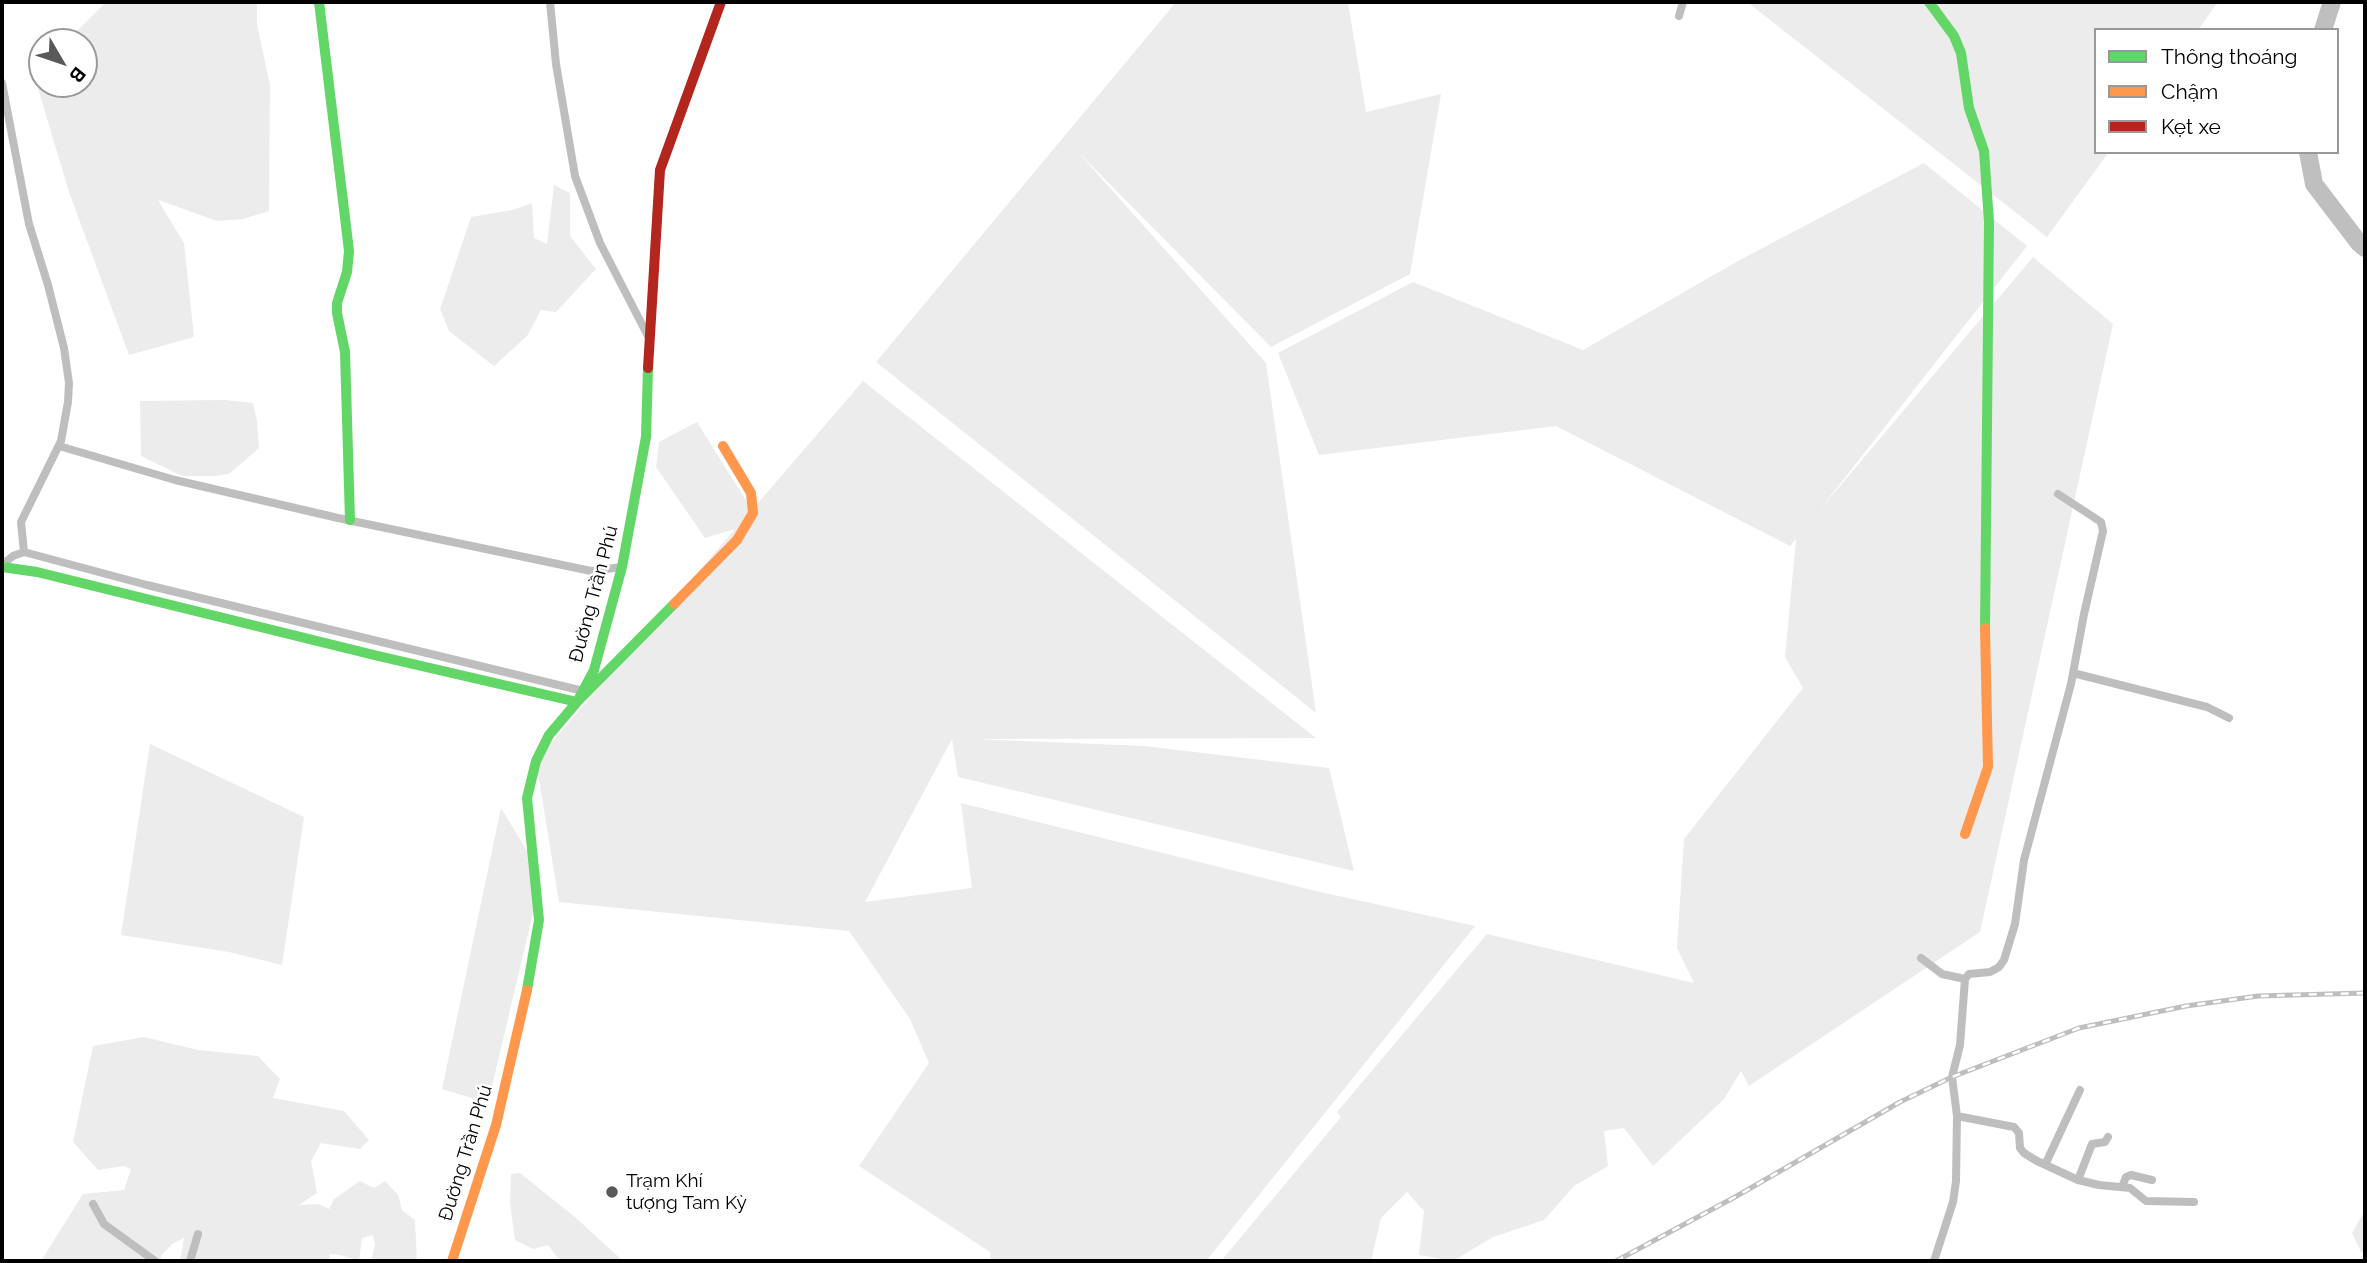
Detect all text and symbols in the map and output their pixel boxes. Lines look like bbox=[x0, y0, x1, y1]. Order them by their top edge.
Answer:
north arrow bbox=[28, 28, 98, 98]
legend bbox=[2094, 28, 2339, 154]
text: Thông thoáng bbox=[2161, 44, 2298, 69]
text: B bbox=[65, 63, 90, 87]
text: Chậm bbox=[2161, 79, 2218, 104]
text: Kẹt xe bbox=[2161, 114, 2221, 139]
street label: Đường Trần Phú bbox=[565, 523, 623, 665]
street label: Đường Trần Phú bbox=[434, 1082, 498, 1224]
place label: Trạm Khí tượng Tam Kỳ bbox=[626, 1170, 747, 1214]
marker: Trạm Khí tượng Tam Kỳ bbox=[604, 1184, 620, 1200]

